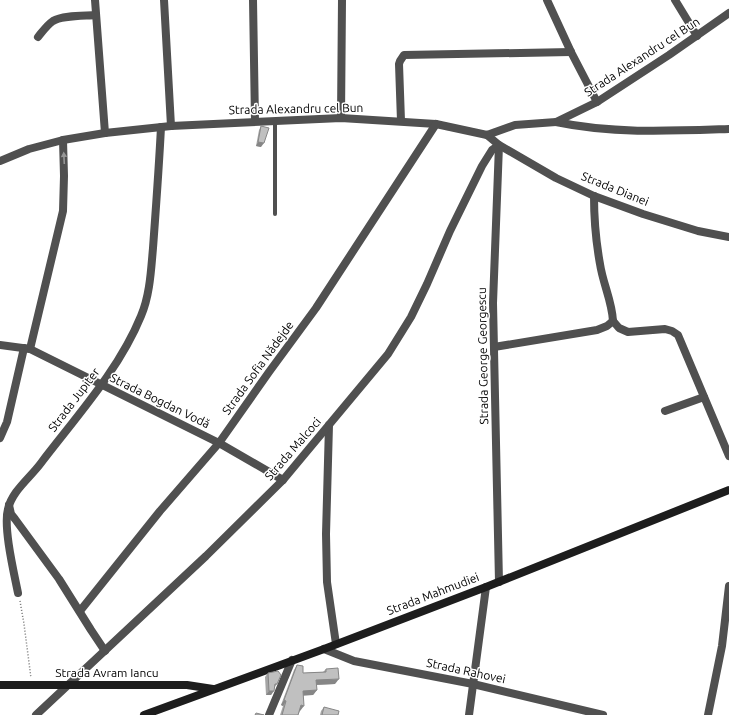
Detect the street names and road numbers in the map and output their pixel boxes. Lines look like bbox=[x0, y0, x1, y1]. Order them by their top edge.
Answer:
street label: Strada Alexandru cel Bun bbox=[582, 14, 702, 99]
street label: Strada Alexandru cel Bun bbox=[228, 101, 364, 116]
street label: Strada Dianei bbox=[580, 169, 651, 208]
street label: Strada George Georgescu bbox=[475, 287, 490, 425]
street label: Strada Sofia Nădejde bbox=[219, 318, 296, 417]
street label: Strada Jupiter bbox=[45, 365, 102, 434]
street label: Strada Bogdan Vodă bbox=[108, 371, 212, 430]
street label: Strada Malcoci bbox=[262, 415, 323, 483]
street label: Strada Mahmudiei bbox=[385, 570, 481, 617]
street label: Strada Rahovei bbox=[425, 656, 507, 685]
street label: Strada Avram Iancu bbox=[55, 666, 159, 679]

